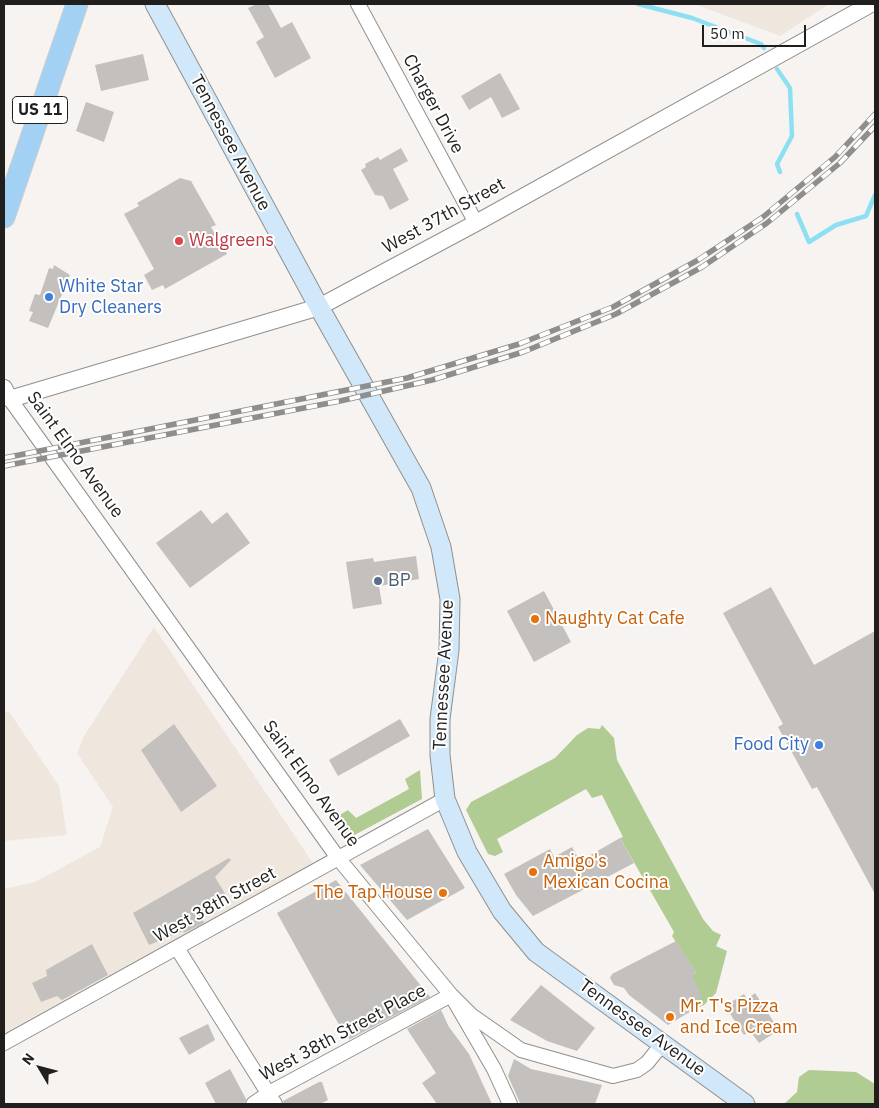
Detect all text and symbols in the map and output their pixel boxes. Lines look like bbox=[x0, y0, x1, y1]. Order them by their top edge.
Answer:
scale bar bbox=[704, 15, 808, 47]
text: 50 m bbox=[710, 24, 745, 43]
street label: Charger Drive bbox=[398, 51, 468, 157]
street label: Tennessee Avenue bbox=[185, 71, 275, 215]
road number: US 11 bbox=[12, 96, 68, 124]
street label: West 37th Street bbox=[379, 173, 509, 259]
place label: Walgreens bbox=[189, 230, 274, 252]
marker: Walgreens bbox=[173, 235, 185, 247]
place label: White Star Dry Cleaners bbox=[59, 276, 162, 318]
marker: White Star Dry Cleaners bbox=[43, 291, 55, 303]
street label: Saint Elmo Avenue bbox=[22, 388, 128, 522]
place label: BP bbox=[388, 570, 411, 592]
marker: BP bbox=[372, 575, 384, 587]
street label: Tennessee Avenue bbox=[429, 599, 459, 751]
place label: Naughty Cat Cafe bbox=[545, 608, 685, 630]
marker: Naughty Cat Cafe bbox=[529, 613, 541, 625]
street label: Saint Elmo Avenue bbox=[258, 717, 364, 851]
place label: Food City bbox=[734, 734, 809, 756]
marker: Food City bbox=[813, 739, 825, 751]
place label: Amigo's Mexican Cocina bbox=[543, 851, 669, 894]
street label: West 38th Street bbox=[150, 862, 280, 948]
marker: Amigo's Mexican Cocina bbox=[527, 866, 539, 878]
place label: The Tap House bbox=[313, 882, 433, 904]
marker: The Tap House bbox=[437, 887, 449, 899]
street label: Tennessee Avenue bbox=[575, 975, 709, 1081]
street label: West 38th Street Place bbox=[256, 980, 430, 1086]
place label: Mr. T's Pizza and Ice Cream bbox=[680, 996, 798, 1038]
marker: Mr. T's Pizza and Ice Cream bbox=[664, 1011, 676, 1023]
north arrow bbox=[15, 1043, 65, 1093]
text: N bbox=[18, 1050, 38, 1068]

